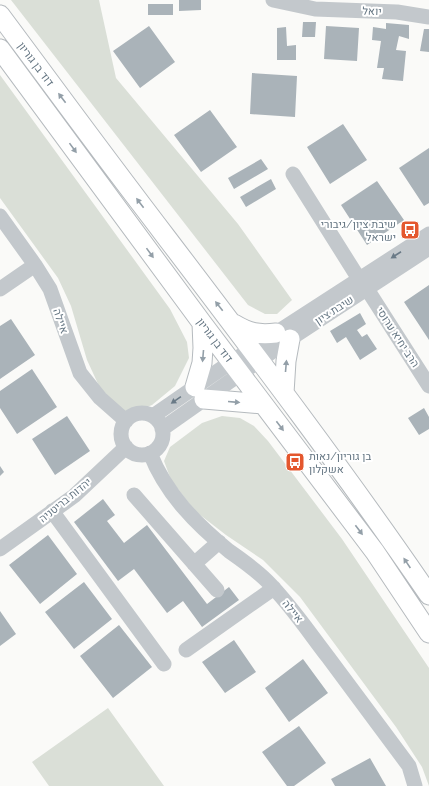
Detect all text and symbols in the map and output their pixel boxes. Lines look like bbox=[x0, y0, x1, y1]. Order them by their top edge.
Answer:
street label: יואל bbox=[362, 5, 382, 18]
street label: דוד בן גוריון bbox=[15, 40, 57, 89]
one-way arrow bbox=[58, 93, 66, 104]
one-way arrow bbox=[69, 143, 77, 154]
one-way arrow bbox=[136, 197, 144, 208]
place label: שיבת ציון/גיבורי ישראל bbox=[321, 218, 396, 244]
bus stop icon: שיבת ציון/גיבורי ישראל bbox=[399, 219, 421, 241]
one-way arrow bbox=[146, 248, 154, 258]
one-way arrow bbox=[391, 251, 401, 259]
street label: שיבת ציון bbox=[313, 293, 356, 328]
one-way arrow bbox=[215, 300, 223, 311]
street label: הרב יחיא ערוסי bbox=[373, 305, 422, 370]
street label: איילה bbox=[50, 307, 71, 335]
street label: דוד בן גוריון bbox=[194, 316, 236, 365]
one-way arrow bbox=[199, 350, 206, 362]
one-way arrow bbox=[282, 360, 289, 372]
one-way arrow bbox=[171, 396, 182, 404]
one-way arrow bbox=[228, 398, 240, 405]
one-way arrow bbox=[276, 421, 284, 432]
place label: בן גוריון/נאות אשקלון bbox=[309, 450, 371, 476]
bus stop icon: בן גוריון/נאות אשקלון bbox=[284, 451, 306, 473]
street label: יהדות בריטניה bbox=[37, 475, 94, 525]
one-way arrow bbox=[354, 525, 363, 536]
one-way arrow bbox=[403, 558, 411, 568]
street label: איילה bbox=[279, 597, 306, 625]

